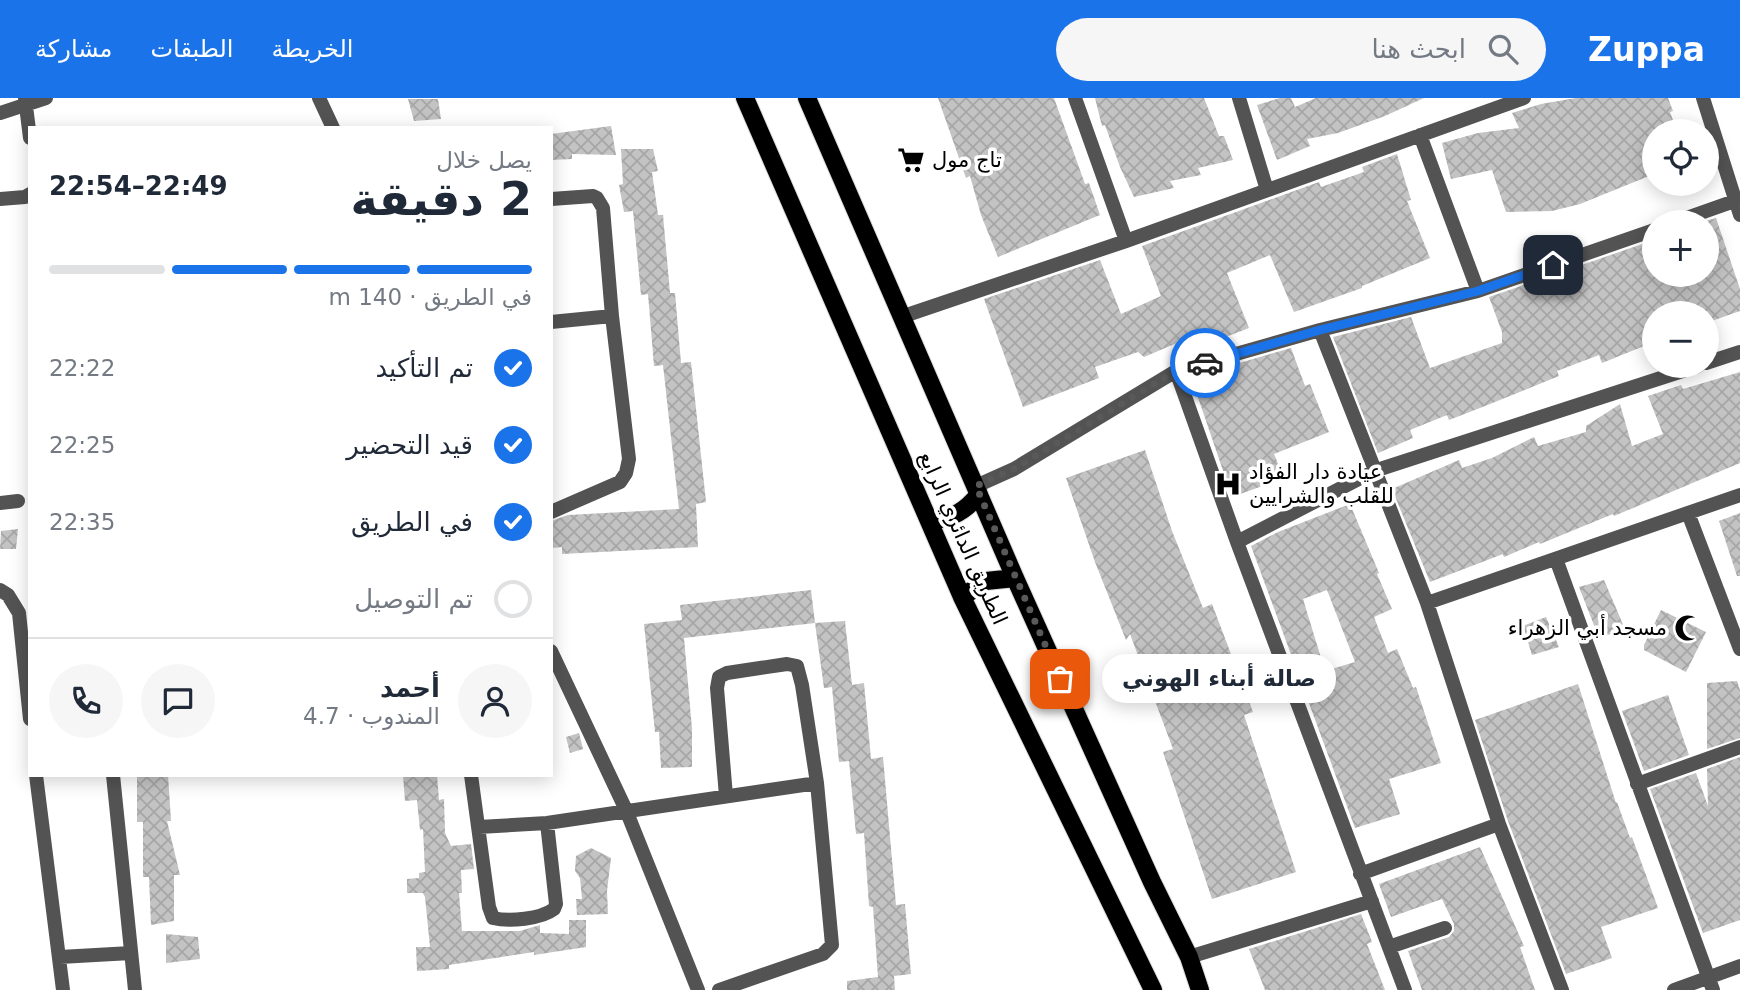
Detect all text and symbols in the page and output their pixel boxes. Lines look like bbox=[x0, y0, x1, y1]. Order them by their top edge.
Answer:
search box bbox=[1056, 18, 1546, 81]
icon: search bbox=[1484, 30, 1522, 68]
text: Zuppa bbox=[1588, 30, 1705, 69]
text: ابحث هنا bbox=[1372, 34, 1466, 64]
text: مشاركة bbox=[35, 35, 112, 63]
text: الطبقات bbox=[150, 35, 233, 63]
text: الخريطة bbox=[271, 35, 353, 63]
map controls bbox=[1642, 119, 1719, 378]
button: locate bbox=[1642, 119, 1719, 196]
supermarket icon: تاج مول bbox=[896, 145, 926, 175]
text: يصل خلال bbox=[436, 147, 532, 173]
place label: تاج مول bbox=[932, 148, 1002, 173]
text: 22:49–22:54 bbox=[49, 171, 228, 201]
text: 2 دقيقة bbox=[350, 172, 532, 226]
button: + bbox=[1642, 210, 1719, 287]
pin bbox=[1523, 235, 1583, 295]
icon: home bbox=[1534, 246, 1572, 284]
text: في الطريق · 140 m bbox=[328, 284, 532, 310]
button: − bbox=[1642, 301, 1719, 378]
courier bbox=[1170, 328, 1240, 398]
icon: car bbox=[1186, 344, 1224, 382]
icon: check bbox=[494, 349, 532, 387]
text: تم التأكيد bbox=[375, 353, 473, 383]
text: 22:22 bbox=[49, 355, 115, 381]
icon: check bbox=[494, 426, 532, 464]
text: قيد التحضير bbox=[346, 430, 473, 460]
text: 22:25 bbox=[49, 432, 115, 458]
street label: الطريق الدائري الرابع bbox=[914, 448, 1012, 628]
place label: عيادة دار الفؤاد للقلب والشرايين bbox=[1249, 460, 1394, 508]
hospital icon: عيادة دار الفؤاد للقلب والشرايين bbox=[1213, 469, 1243, 499]
icon: check bbox=[494, 503, 532, 541]
text: في الطريق bbox=[351, 507, 473, 537]
text: 22:35 bbox=[49, 509, 115, 535]
text: تم التوصيل bbox=[354, 584, 473, 614]
mosque icon: مسجد أبي الزهراء bbox=[1673, 613, 1703, 643]
place label: مسجد أبي الزهراء bbox=[1508, 614, 1667, 640]
pin bbox=[1030, 649, 1090, 709]
callout: صالة أبناء الهوني bbox=[1102, 654, 1336, 704]
icon: bag bbox=[1041, 660, 1079, 698]
button: phone bbox=[49, 664, 123, 738]
button: chat bbox=[141, 664, 215, 738]
button: person bbox=[458, 664, 532, 738]
text: صالة أبناء الهوني bbox=[1122, 665, 1316, 691]
text: أحمد bbox=[380, 673, 440, 703]
text: المندوب · 4.7 bbox=[303, 703, 440, 729]

